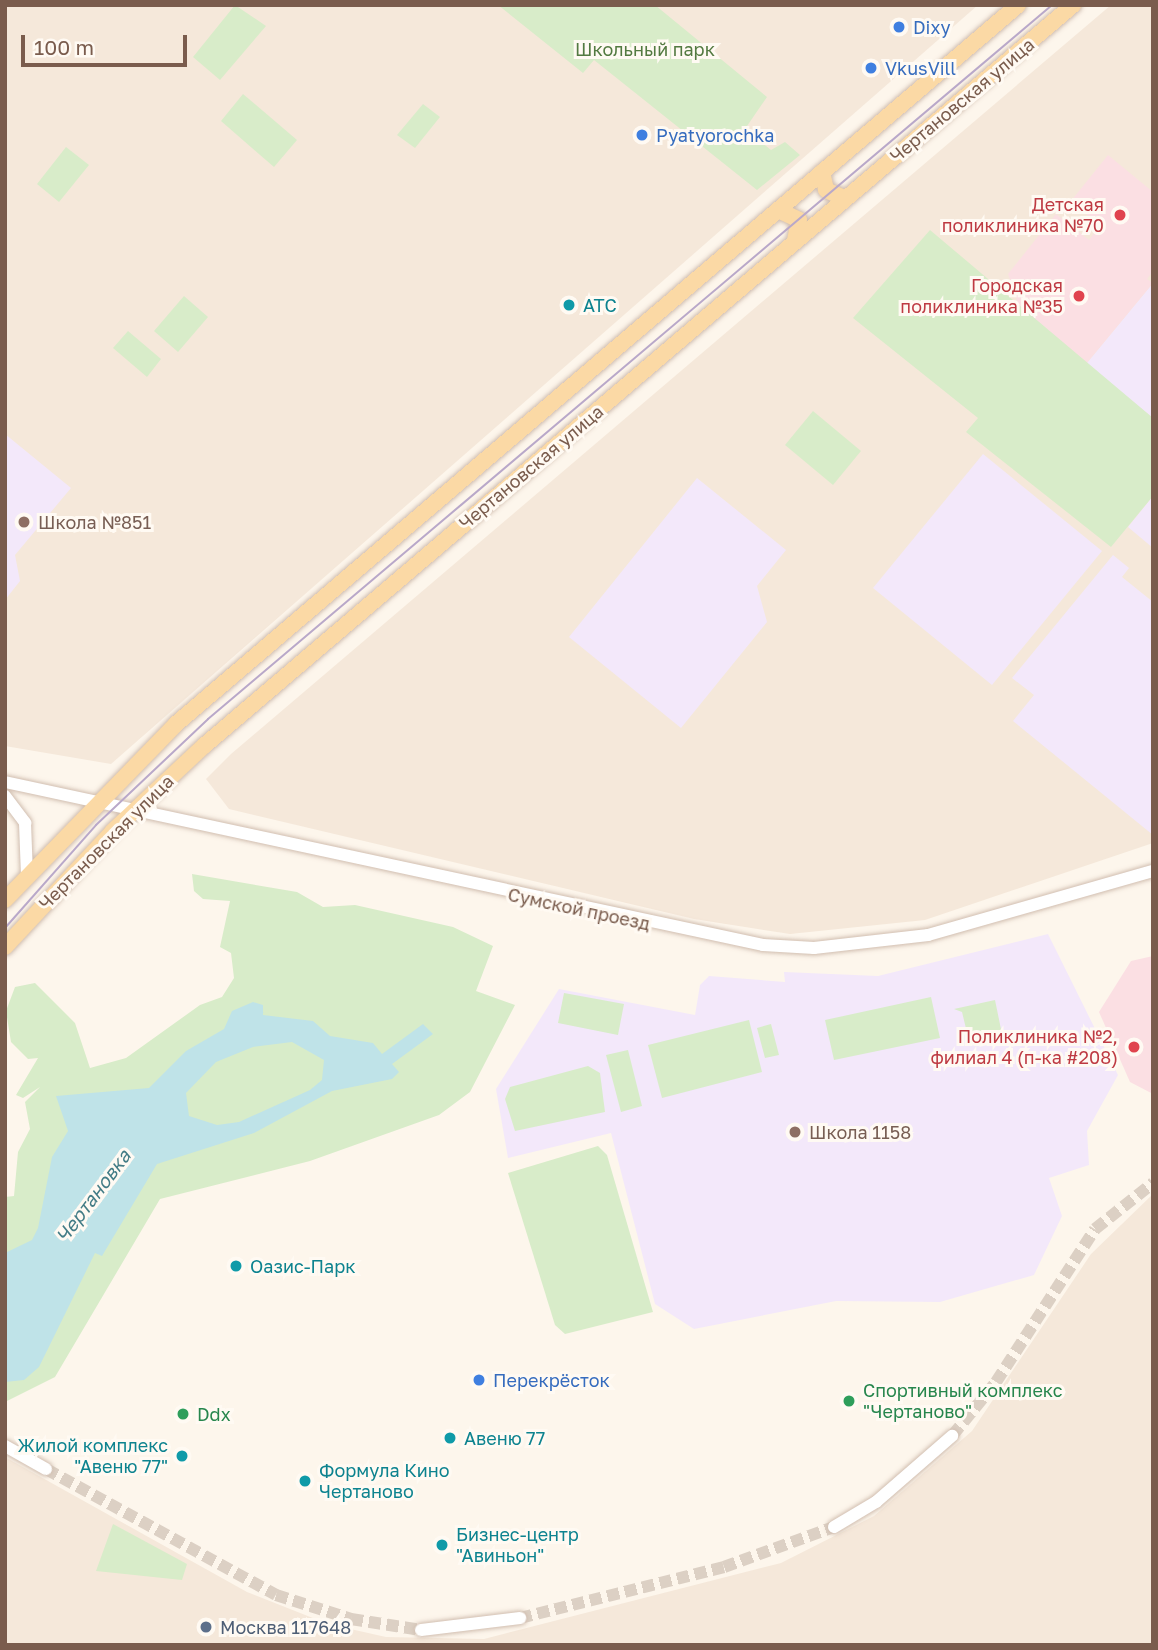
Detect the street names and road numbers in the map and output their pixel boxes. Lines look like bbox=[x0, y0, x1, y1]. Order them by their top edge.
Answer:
street label: Чертановская улица bbox=[885, 33, 1039, 167]
street label: Чертановская улица bbox=[454, 400, 608, 534]
street label: Чертановская улица bbox=[34, 770, 178, 914]
street label: Сумской проезд bbox=[506, 883, 652, 935]

